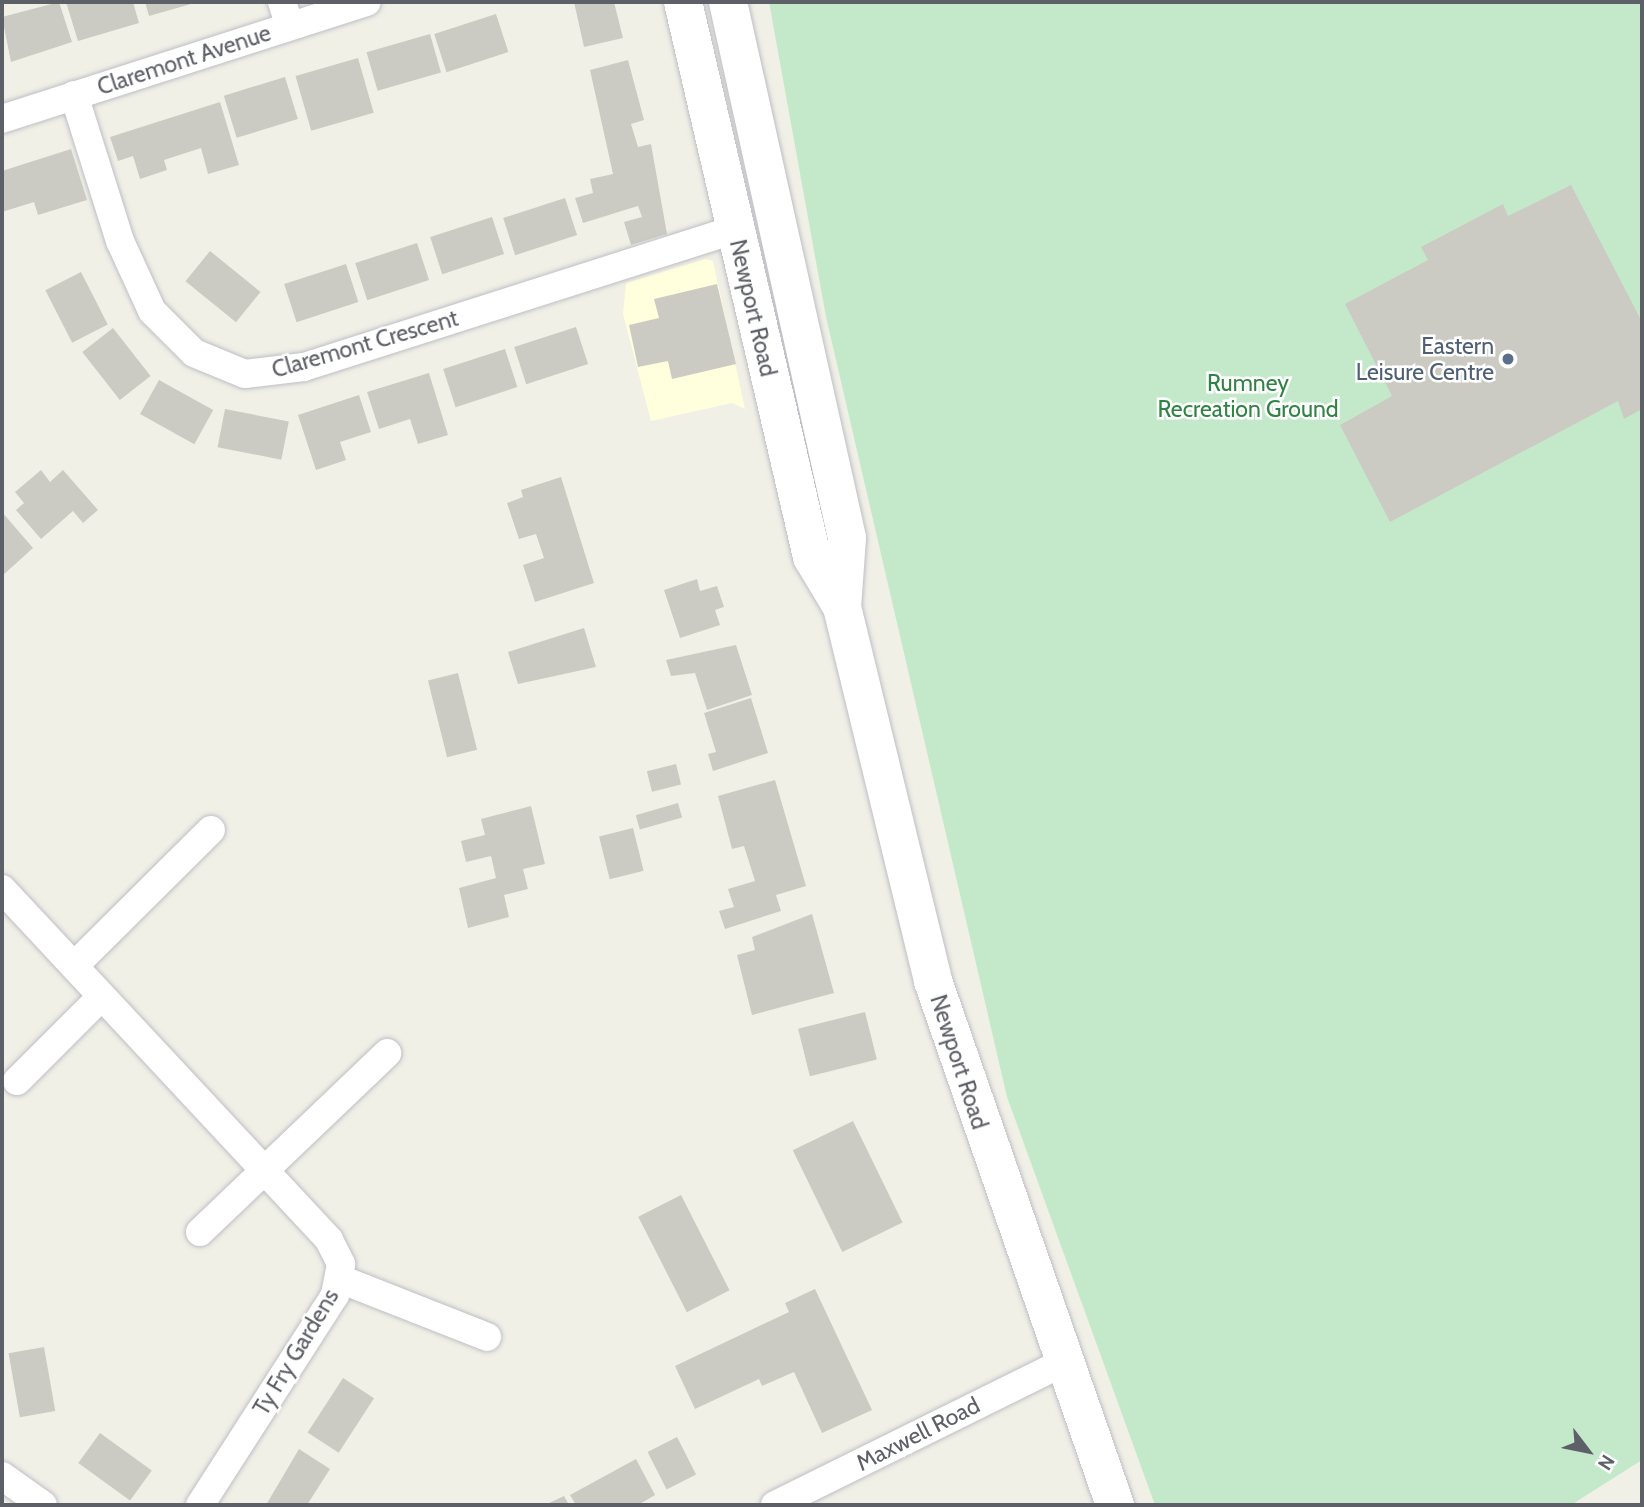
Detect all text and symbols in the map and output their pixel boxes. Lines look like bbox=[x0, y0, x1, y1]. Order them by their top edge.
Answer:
street label: Claremont Avenue bbox=[94, 19, 274, 101]
street label: Newport Road bbox=[724, 237, 782, 379]
street label: Claremont Crescent bbox=[269, 304, 461, 384]
place label: Eastern Leisure Centre bbox=[1356, 332, 1494, 386]
marker: Eastern Leisure Centre bbox=[1500, 351, 1516, 367]
park label: Rumney Recreation Ground bbox=[1157, 369, 1339, 423]
street label: Newport Road bbox=[924, 991, 994, 1133]
street label: Ty Fry Gardens bbox=[247, 1284, 345, 1420]
street label: Maxwell Road bbox=[852, 1391, 984, 1477]
north arrow bbox=[1553, 1416, 1623, 1486]
text: N bbox=[1593, 1451, 1620, 1474]

